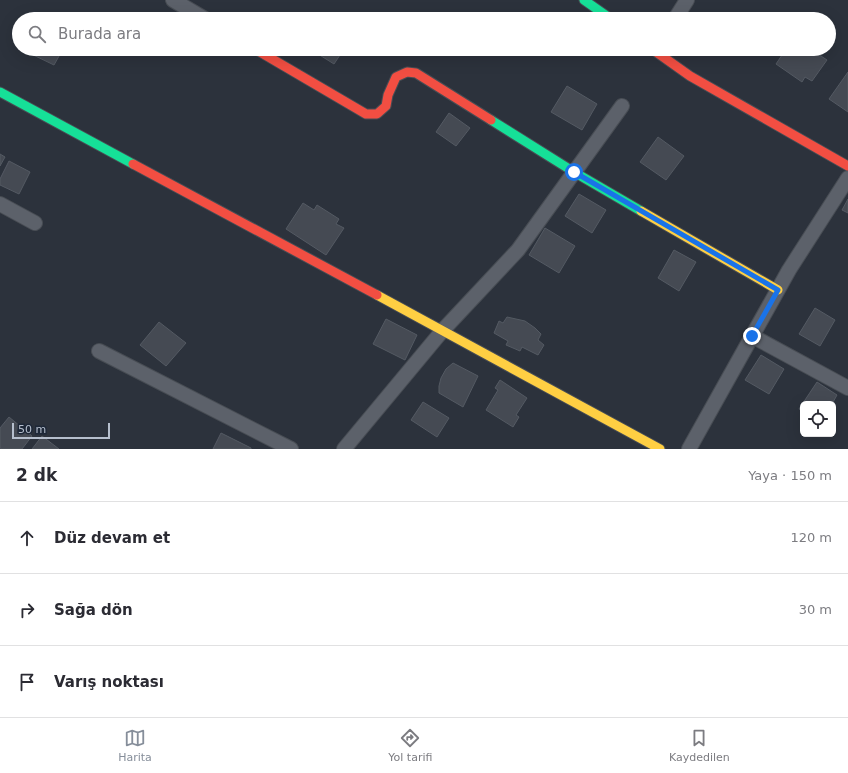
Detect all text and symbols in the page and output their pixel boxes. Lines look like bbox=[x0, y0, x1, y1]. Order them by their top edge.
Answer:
search box bbox=[12, 12, 836, 56]
icon: search bbox=[26, 23, 48, 45]
text: Burada ara bbox=[58, 25, 141, 43]
route start bbox=[565, 163, 583, 181]
route end bbox=[743, 327, 761, 345]
map controls bbox=[800, 401, 836, 437]
button: locate bbox=[800, 401, 836, 437]
scale bar bbox=[12, 421, 110, 440]
text: 50 m bbox=[18, 423, 46, 436]
text: 2 dk bbox=[16, 465, 57, 485]
text: Yaya · 150 m bbox=[748, 468, 832, 483]
icon: ahead bbox=[16, 527, 38, 549]
text: Düz devam et bbox=[54, 529, 170, 547]
text: 120 m bbox=[790, 530, 832, 545]
icon: right bbox=[16, 599, 38, 621]
text: Sağa dön bbox=[54, 601, 133, 619]
text: 30 m bbox=[799, 602, 832, 617]
icon: arrive bbox=[16, 671, 38, 693]
text: Varış noktası bbox=[54, 673, 164, 691]
tab: Harita bbox=[118, 727, 152, 764]
tab: Yol tarifi bbox=[388, 727, 432, 764]
tab: Kaydedilen bbox=[669, 727, 730, 764]

